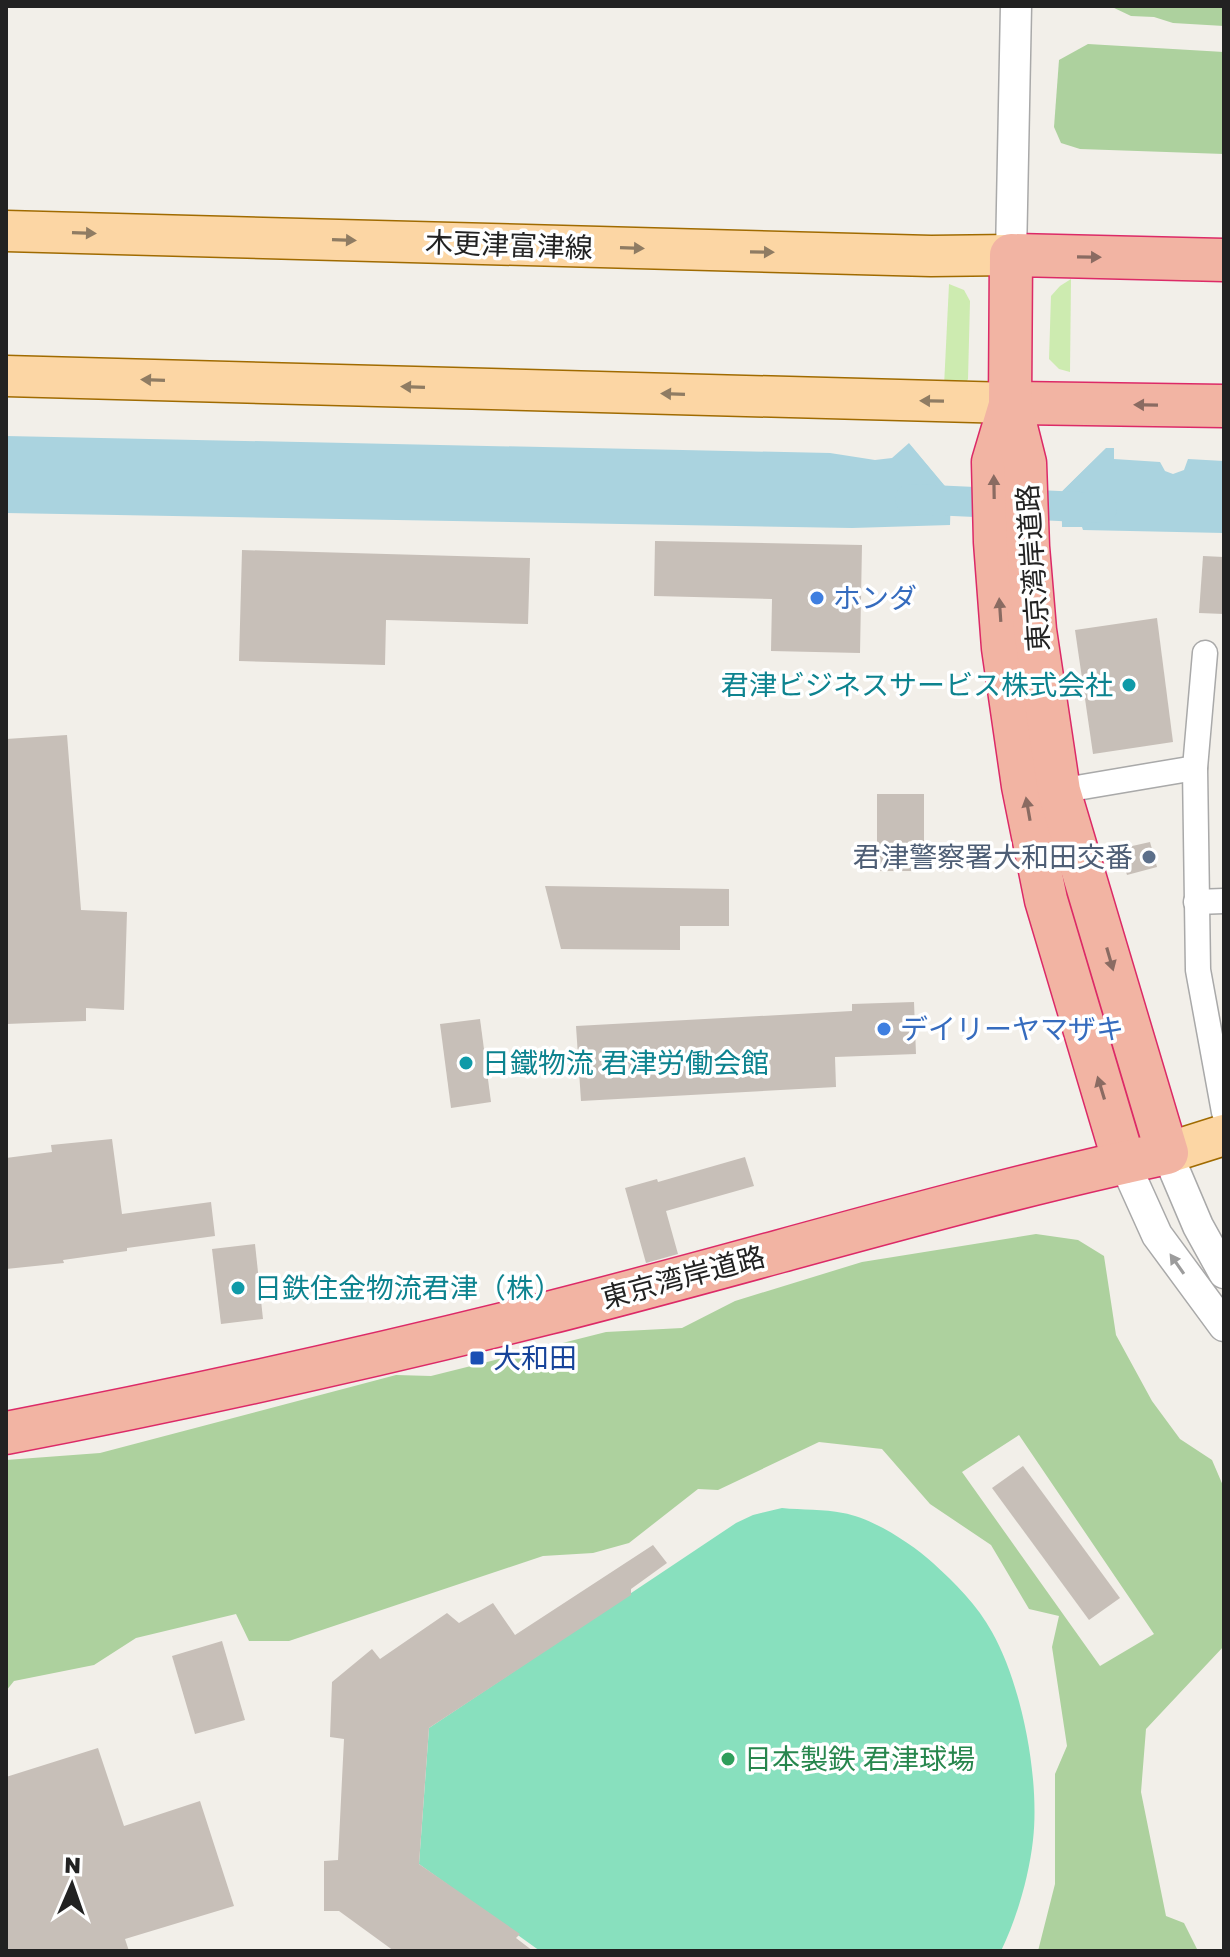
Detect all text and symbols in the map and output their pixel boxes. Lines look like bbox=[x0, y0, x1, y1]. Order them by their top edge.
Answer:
street label: 木更津富津線 bbox=[424, 225, 594, 264]
one-way arrow bbox=[72, 227, 97, 240]
one-way arrow bbox=[332, 234, 357, 247]
one-way arrow bbox=[620, 242, 645, 255]
one-way arrow bbox=[750, 245, 775, 258]
one-way arrow bbox=[1077, 251, 1102, 264]
one-way arrow bbox=[140, 374, 165, 387]
one-way arrow bbox=[400, 381, 425, 394]
one-way arrow bbox=[660, 388, 685, 401]
one-way arrow bbox=[919, 395, 944, 407]
one-way arrow bbox=[1133, 399, 1158, 411]
one-way arrow bbox=[987, 474, 1000, 499]
street label: 東京湾岸道路 bbox=[1010, 483, 1055, 653]
place label: ホンダ bbox=[833, 581, 917, 614]
marker: ホンダ bbox=[808, 589, 826, 607]
one-way arrow bbox=[993, 597, 1006, 622]
place label: 君津ビジネスサービス株式会社 bbox=[721, 668, 1113, 701]
marker: 君津ビジネスサービス株式会社 bbox=[1120, 676, 1138, 694]
one-way arrow bbox=[1021, 796, 1033, 821]
place label: 君津警察署大和田交番 bbox=[853, 840, 1133, 873]
marker: 君津警察署大和田交番 bbox=[1140, 848, 1158, 866]
one-way arrow bbox=[1104, 947, 1117, 971]
place label: デイリーヤマザキ bbox=[900, 1012, 1124, 1045]
marker: デイリーヤマザキ bbox=[875, 1020, 893, 1038]
place label: 日鐵物流 君津労働会館 bbox=[482, 1046, 769, 1079]
marker: 日鐵物流 君津労働会館 bbox=[457, 1054, 475, 1072]
one-way arrow bbox=[1094, 1075, 1107, 1099]
street label: 東京湾岸道路 bbox=[597, 1239, 768, 1314]
one-way arrow bbox=[1170, 1253, 1185, 1274]
place label: 日鉄住金物流君津（株） bbox=[254, 1271, 562, 1304]
marker: 日鉄住金物流君津（株） bbox=[229, 1279, 247, 1297]
place label: 大和田 bbox=[493, 1341, 577, 1374]
marker: 大和田 bbox=[468, 1349, 486, 1367]
place label: 日本製鉄 君津球場 bbox=[744, 1742, 975, 1775]
marker: 日本製鉄 君津球場 bbox=[719, 1750, 737, 1768]
north arrow bbox=[32, 1845, 112, 1925]
text: N bbox=[64, 1851, 82, 1878]

